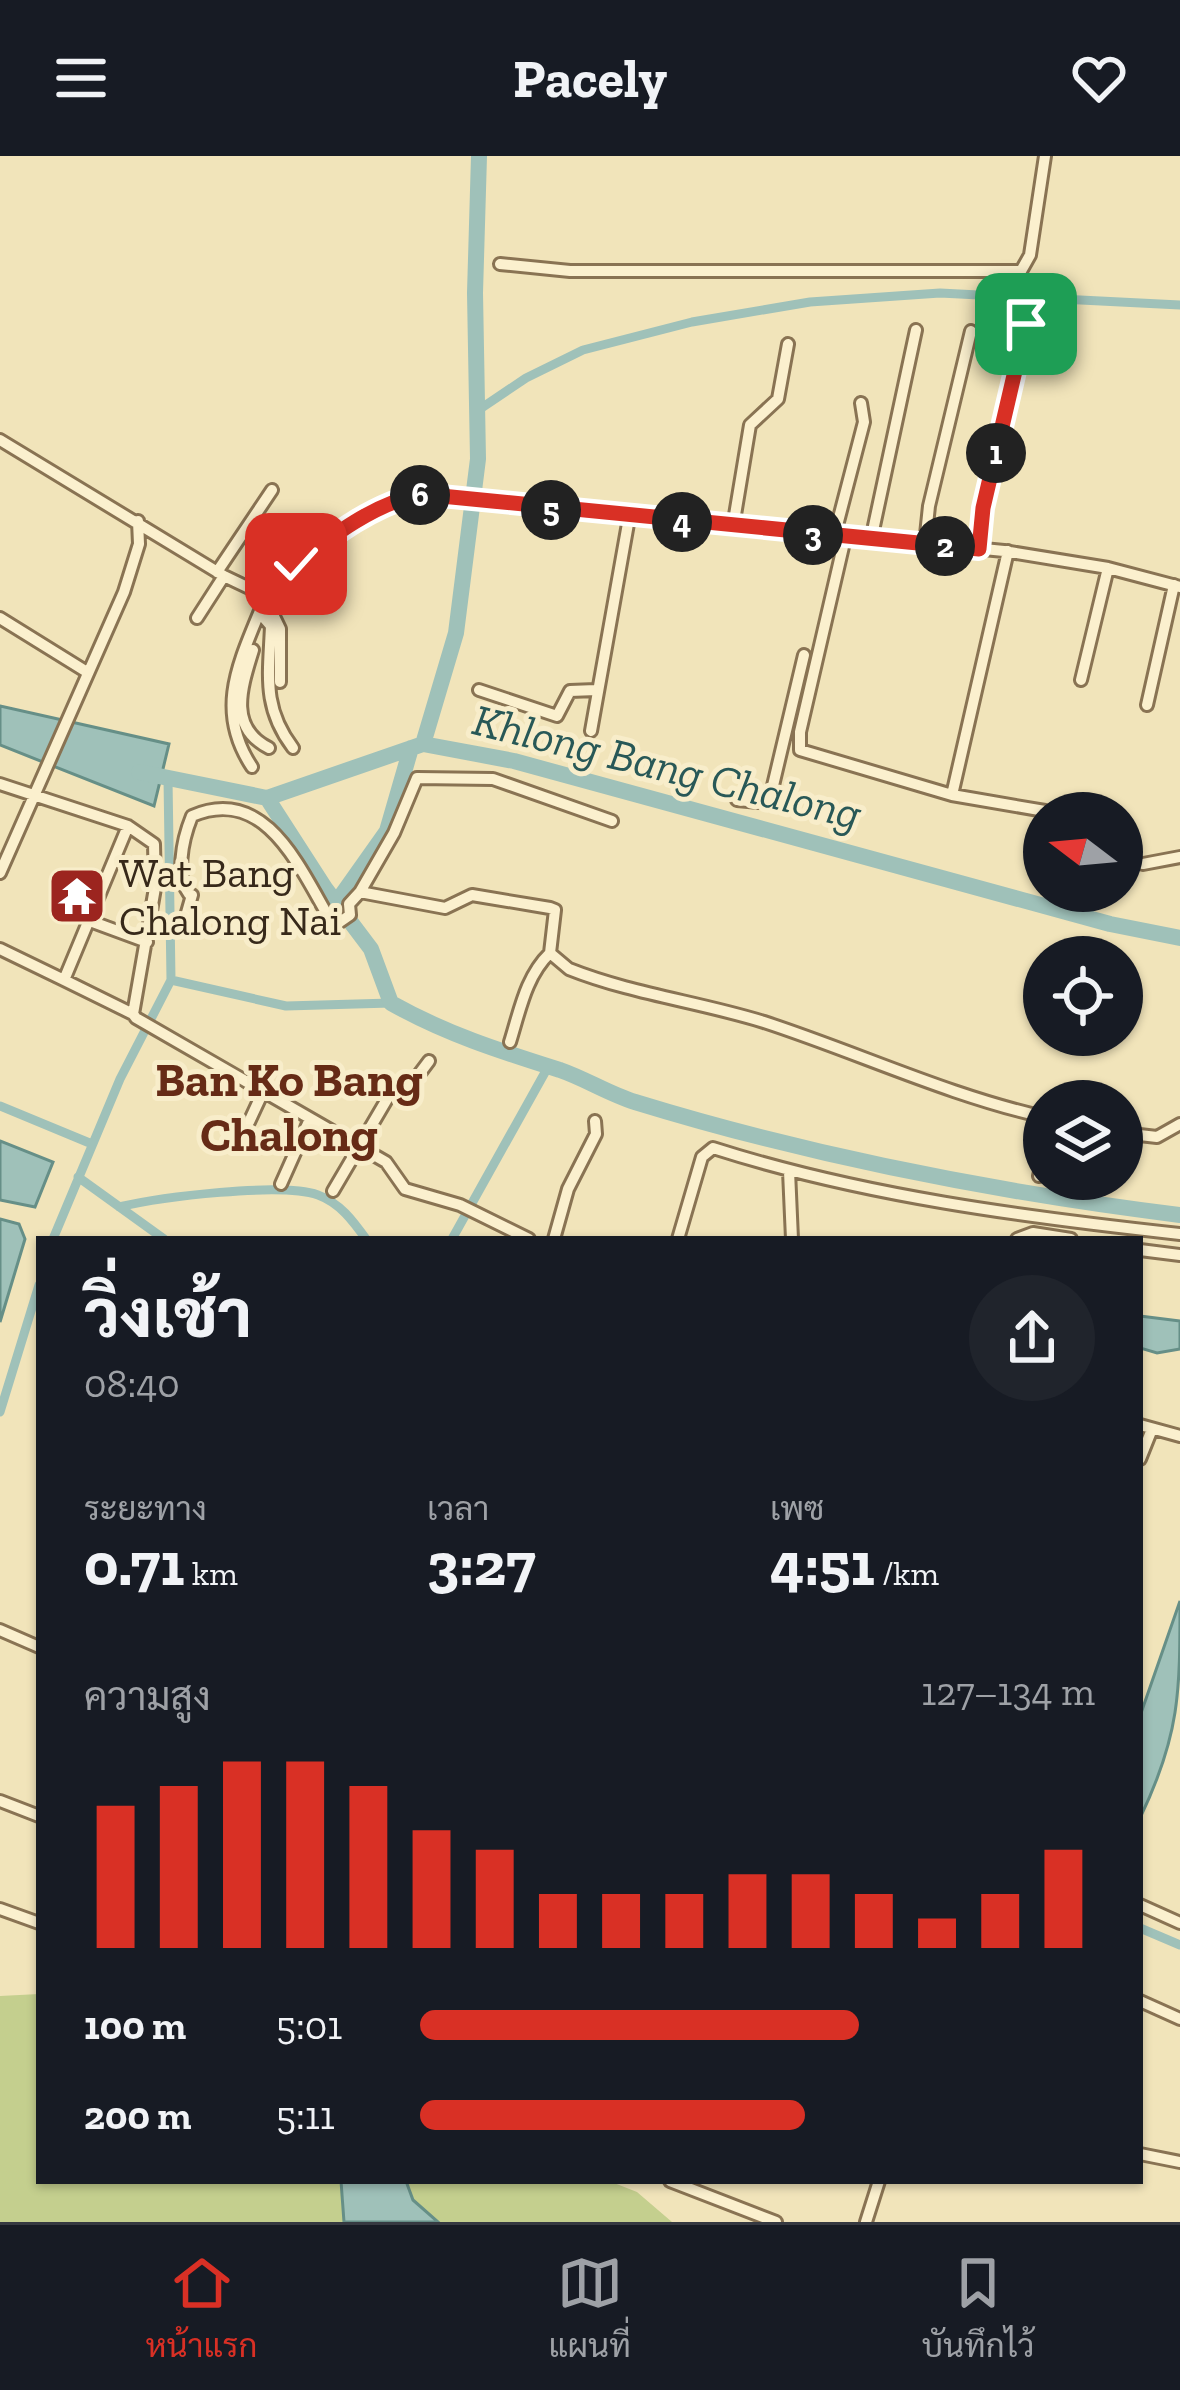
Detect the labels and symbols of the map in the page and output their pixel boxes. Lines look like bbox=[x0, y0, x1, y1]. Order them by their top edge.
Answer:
pin bbox=[975, 273, 1077, 375]
pin: 1 bbox=[966, 423, 1026, 483]
pin: 6 bbox=[390, 465, 450, 525]
pin: 5 bbox=[521, 480, 581, 540]
pin: 4 bbox=[652, 492, 712, 552]
pin: 3 bbox=[783, 505, 843, 565]
pin bbox=[245, 513, 347, 615]
pin: 2 bbox=[915, 516, 975, 576]
water label: Khlong Bang Chalong bbox=[467, 693, 868, 842]
north arrow bbox=[1023, 792, 1143, 912]
place label: Wat Bang Chalong Nai bbox=[119, 847, 341, 946]
temple icon: Wat Bang Chalong Nai bbox=[46, 865, 108, 927]
district label: Ban Ko Bang Chalong bbox=[155, 1051, 423, 1163]

